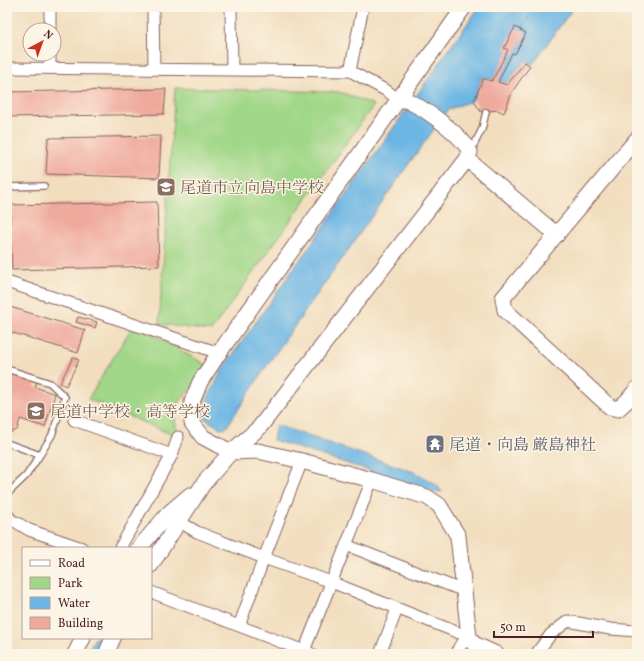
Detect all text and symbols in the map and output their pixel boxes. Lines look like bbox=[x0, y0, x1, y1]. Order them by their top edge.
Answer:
north arrow bbox=[22, 22, 62, 62]
text: N bbox=[40, 27, 56, 44]
school or university icon: 尾道市立向島中学校 bbox=[155, 176, 177, 198]
place label: 尾道市立向島中学校 bbox=[180, 178, 324, 200]
school or university icon: 尾道中学校・高等学校 bbox=[25, 400, 47, 422]
place label: 尾道中学校・高等学校 bbox=[50, 402, 210, 424]
temple icon: 尾道・向島 厳島神社 bbox=[424, 433, 446, 455]
place label: 尾道・向島 厳島神社 bbox=[449, 435, 596, 457]
legend bbox=[22, 547, 152, 639]
text: Road bbox=[58, 556, 85, 572]
text: Park bbox=[58, 576, 83, 592]
text: Water bbox=[58, 596, 90, 612]
scale bar bbox=[494, 613, 593, 639]
text: Building bbox=[58, 616, 103, 632]
text: 50 m bbox=[500, 620, 526, 636]

